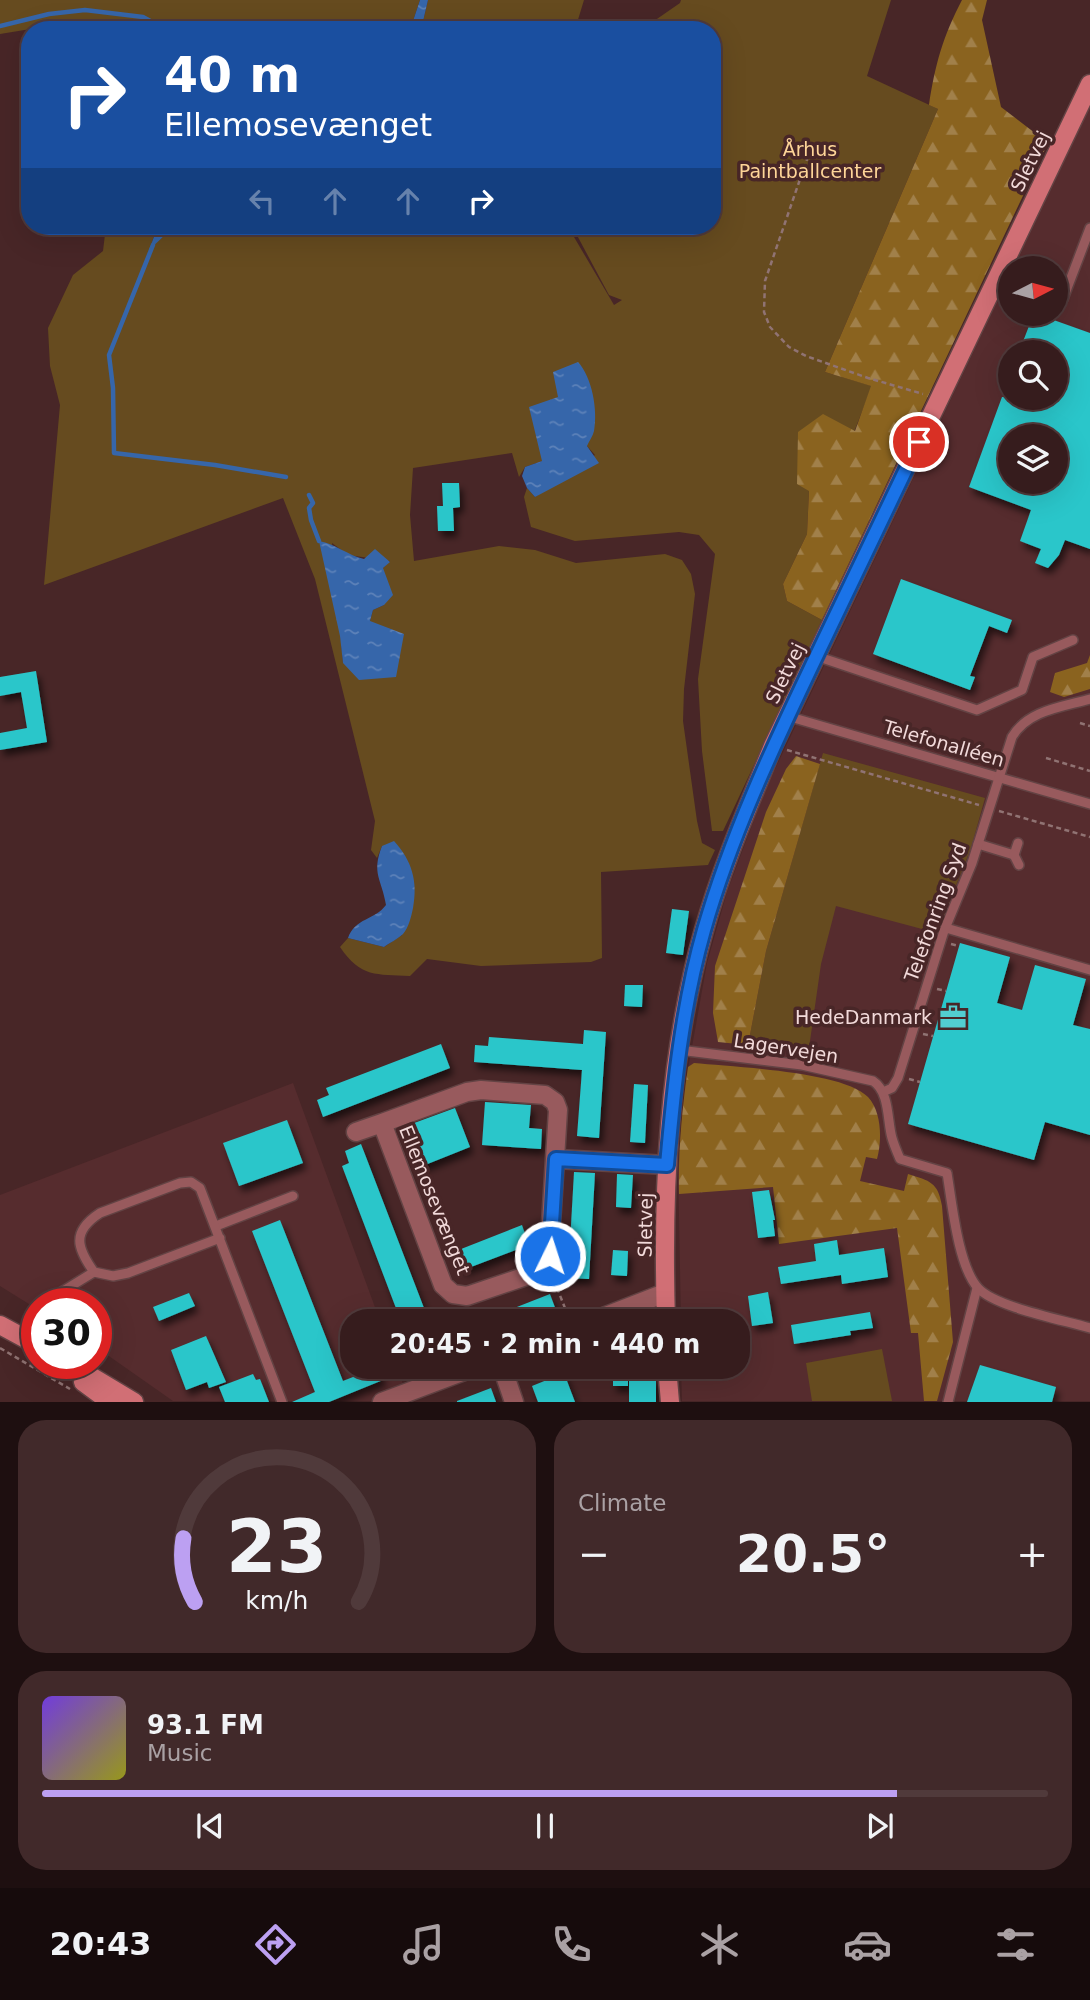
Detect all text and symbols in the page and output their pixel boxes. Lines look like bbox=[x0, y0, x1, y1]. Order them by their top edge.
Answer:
text: 40 m bbox=[164, 47, 300, 104]
icon: right bbox=[49, 49, 140, 140]
text: Ellemosevænget bbox=[164, 106, 432, 144]
street label: Sletvej bbox=[1006, 127, 1054, 195]
park label: Århus Paintballcenter bbox=[739, 138, 881, 182]
icon: left bbox=[243, 182, 281, 220]
icon: ahead bbox=[316, 182, 354, 220]
icon: ahead bbox=[389, 182, 427, 220]
icon: right bbox=[462, 182, 500, 220]
north arrow bbox=[998, 256, 1068, 326]
map controls bbox=[998, 256, 1068, 494]
button: search bbox=[998, 340, 1068, 410]
pin bbox=[889, 412, 949, 472]
icon: arrive bbox=[900, 423, 938, 461]
button: layers bbox=[998, 424, 1068, 494]
street label: Sletvej bbox=[761, 639, 809, 707]
street label: Telefonalléen bbox=[880, 715, 1007, 771]
street label: Telefonring Syd bbox=[899, 840, 970, 985]
office icon: HedeDanmark bbox=[938, 1002, 968, 1032]
place label: HedeDanmark bbox=[795, 1006, 932, 1028]
street label: Lagervejen bbox=[732, 1029, 840, 1067]
street label: Ellemosevænget bbox=[395, 1122, 475, 1278]
street label: Sletvej bbox=[633, 1192, 657, 1258]
position arrow bbox=[513, 1219, 587, 1293]
speed limit sign: 30 bbox=[21, 1288, 112, 1379]
text: 20:45 · 2 min · 440 m bbox=[390, 1329, 700, 1359]
text: Climate bbox=[578, 1490, 667, 1516]
text: 23 bbox=[226, 1505, 328, 1590]
text: 20.5° bbox=[736, 1524, 890, 1584]
text: − bbox=[578, 1532, 610, 1576]
text: + bbox=[1016, 1532, 1048, 1576]
text: km/h bbox=[245, 1586, 309, 1615]
text: 93.1 FM bbox=[147, 1710, 264, 1740]
text: Music bbox=[147, 1740, 212, 1766]
icon: previous bbox=[191, 1807, 229, 1845]
icon: pause bbox=[526, 1807, 564, 1845]
icon: next bbox=[861, 1807, 899, 1845]
icon: directions bbox=[251, 1920, 300, 1969]
icon: music bbox=[399, 1920, 448, 1969]
icon: phone bbox=[547, 1920, 596, 1969]
icon: climate bbox=[695, 1920, 744, 1969]
icon: car bbox=[843, 1920, 892, 1969]
icon: filters bbox=[991, 1920, 1040, 1969]
text: 20:43 bbox=[50, 1925, 151, 1963]

